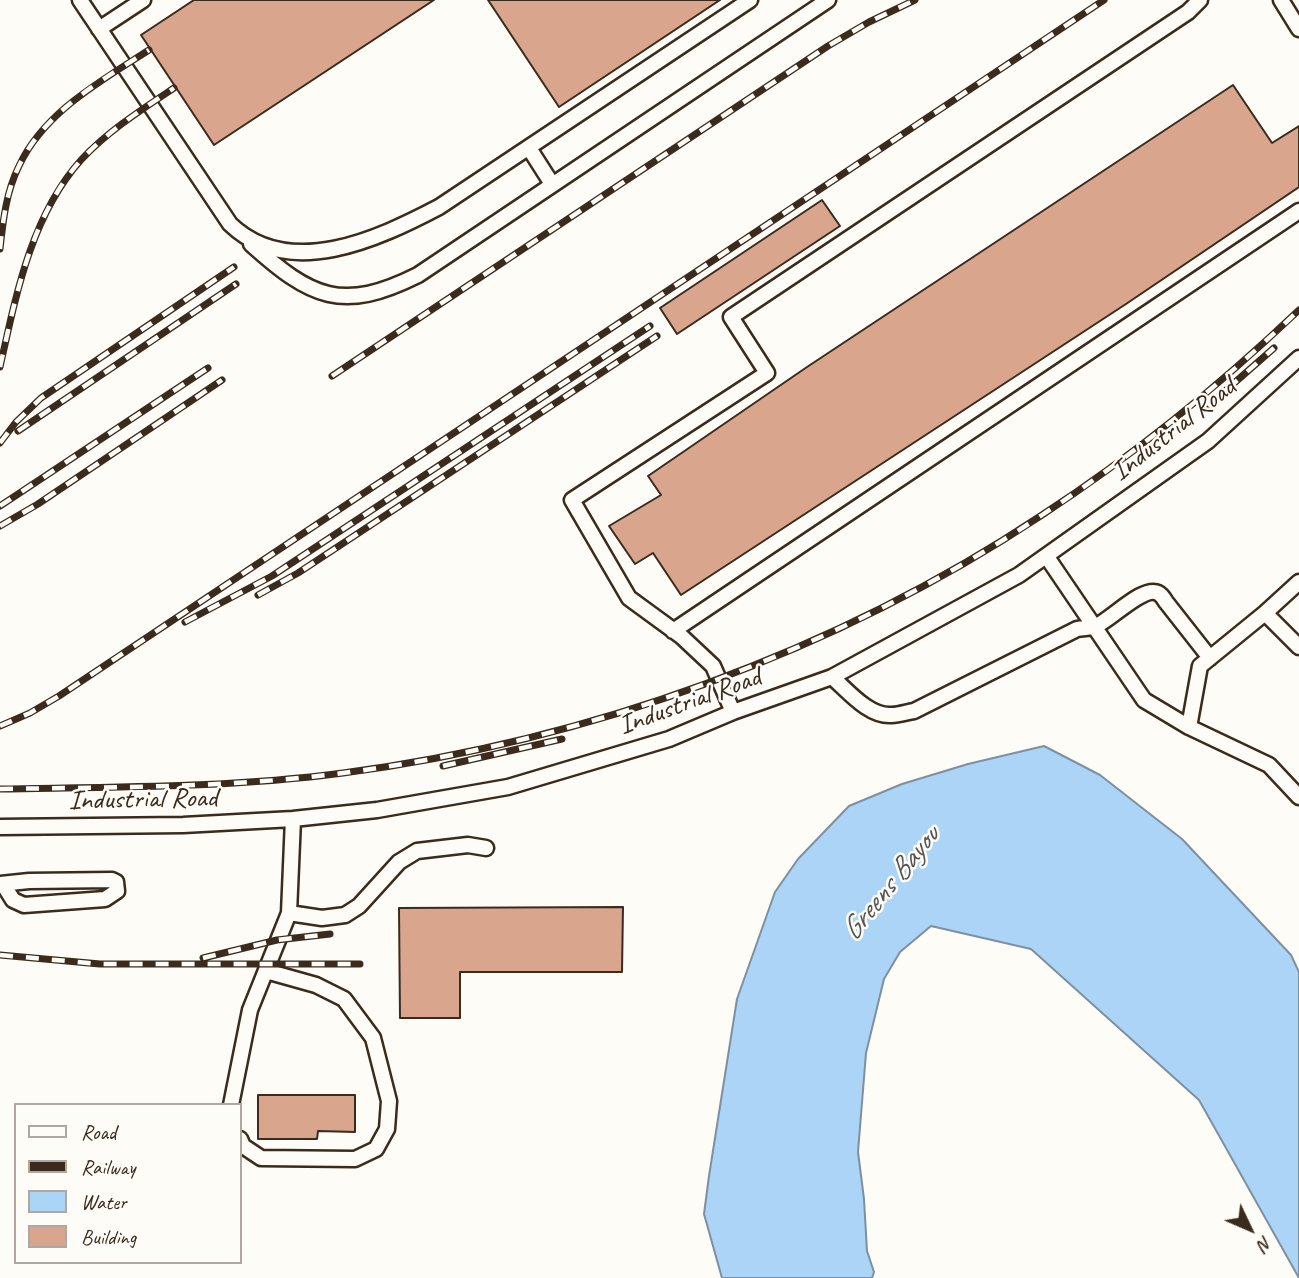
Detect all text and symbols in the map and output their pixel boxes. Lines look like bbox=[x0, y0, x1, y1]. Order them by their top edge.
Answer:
street label: Industrial Road bbox=[1105, 371, 1243, 489]
street label: Industrial Road bbox=[614, 661, 766, 743]
street label: Industrial Road bbox=[68, 782, 218, 818]
water label: Greens Bayou bbox=[834, 820, 948, 948]
legend bbox=[14, 1103, 242, 1264]
text: Road bbox=[81, 1119, 116, 1145]
text: Railway bbox=[81, 1154, 135, 1180]
text: Water bbox=[81, 1189, 127, 1215]
north arrow bbox=[1215, 1194, 1285, 1264]
text: Building bbox=[81, 1224, 136, 1250]
text: N bbox=[1252, 1231, 1278, 1256]

